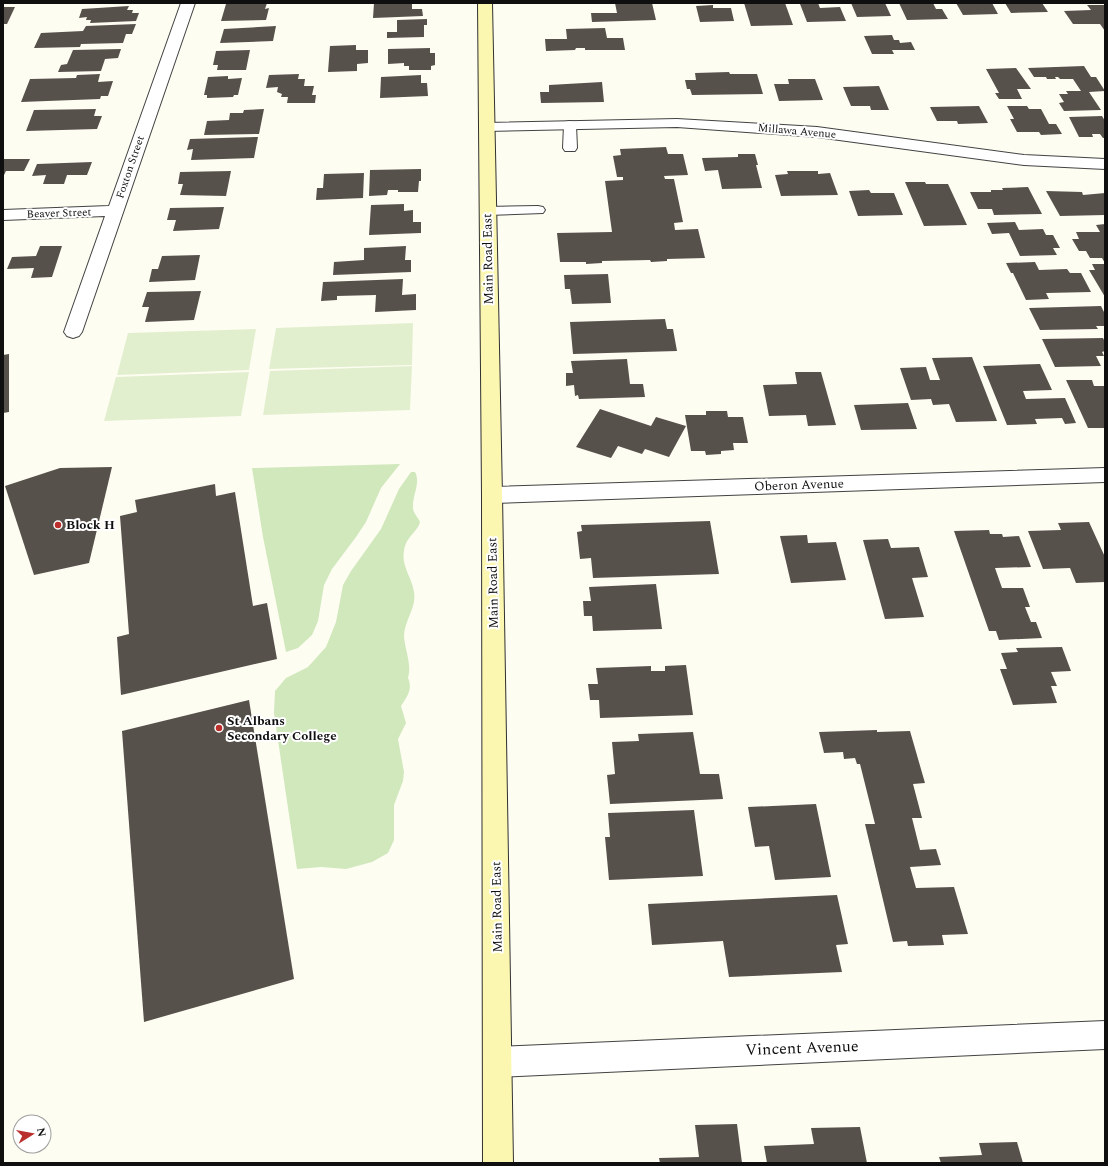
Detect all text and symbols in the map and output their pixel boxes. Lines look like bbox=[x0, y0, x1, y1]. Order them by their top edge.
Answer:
street label: Millawa Avenue bbox=[757, 119, 837, 143]
street label: Foxton Street bbox=[111, 133, 149, 201]
street label: Beaver Street bbox=[26, 203, 92, 223]
street label: Main Road East bbox=[477, 213, 499, 305]
street label: Oberon Avenue bbox=[754, 473, 844, 497]
place label: Block H bbox=[66, 515, 115, 535]
marker: Block H bbox=[53, 520, 63, 530]
street label: Main Road East bbox=[482, 537, 504, 629]
place label: St Albans Secondary College bbox=[227, 711, 337, 746]
marker: St Albans Secondary College bbox=[214, 723, 224, 733]
street label: Main Road East bbox=[486, 861, 508, 953]
street label: Vincent Avenue bbox=[745, 1034, 859, 1062]
north arrow bbox=[12, 1114, 52, 1154]
text: N bbox=[32, 1126, 51, 1138]

